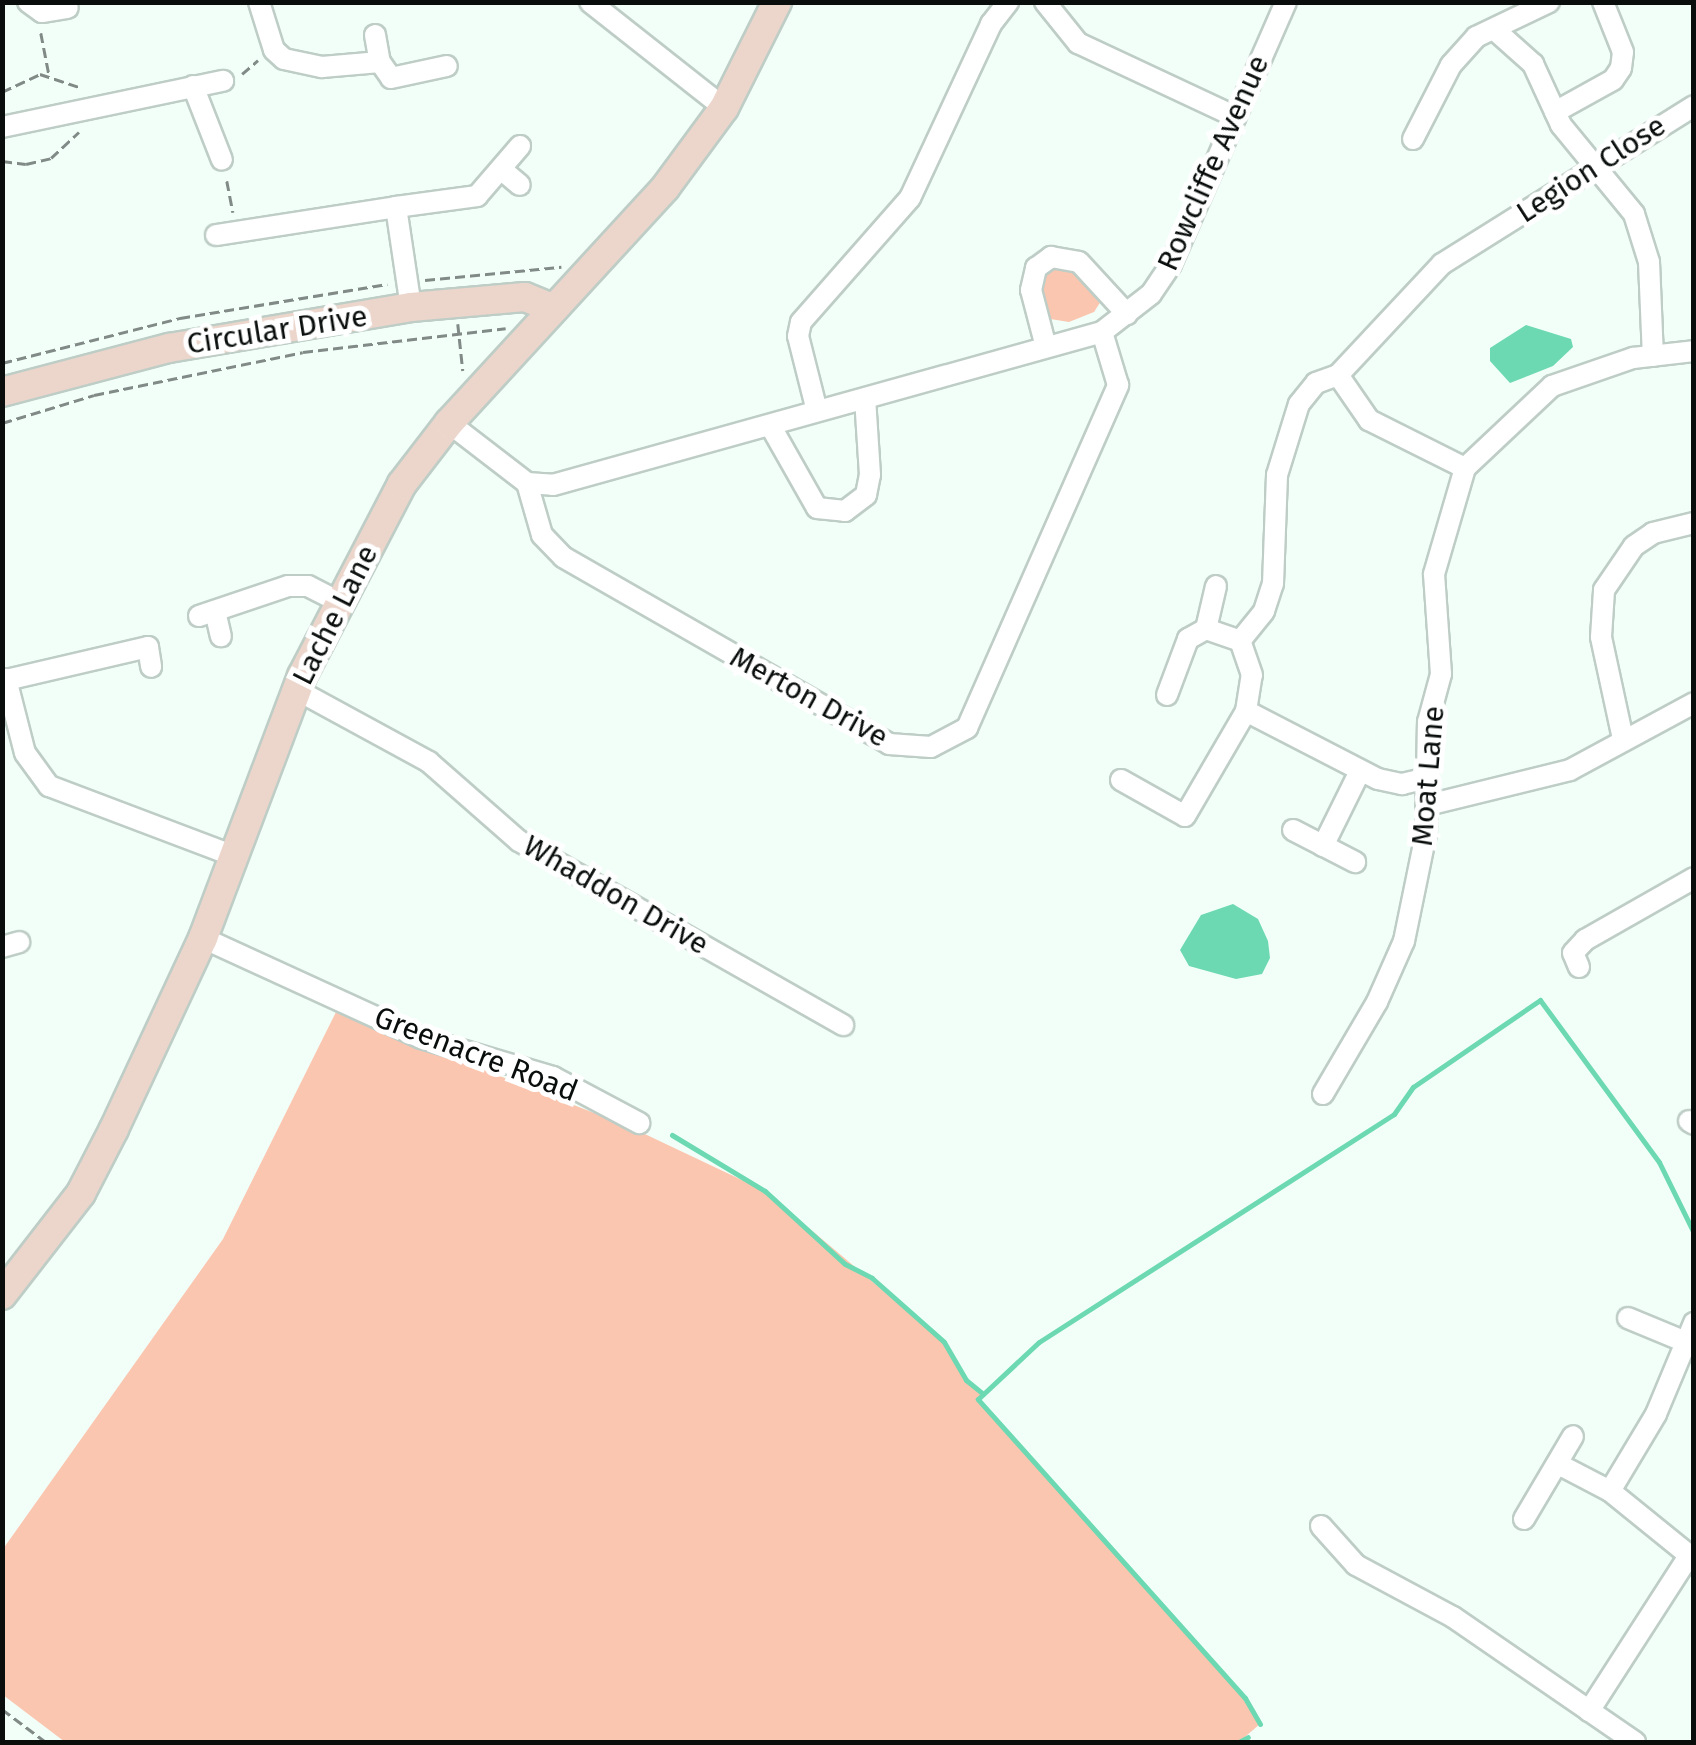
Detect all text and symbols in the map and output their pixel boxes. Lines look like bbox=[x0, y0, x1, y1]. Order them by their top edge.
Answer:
street label: Rowcliffe Avenue bbox=[1149, 50, 1277, 276]
street label: Legion Close bbox=[1510, 107, 1672, 231]
street label: Circular Drive bbox=[184, 298, 370, 362]
street label: Lache Lane bbox=[284, 539, 386, 691]
street label: Merton Drive bbox=[724, 639, 894, 755]
street label: Moat Lane bbox=[1404, 704, 1452, 848]
street label: Whaddon Drive bbox=[517, 827, 715, 963]
street label: Greenacre Road bbox=[369, 999, 583, 1109]

